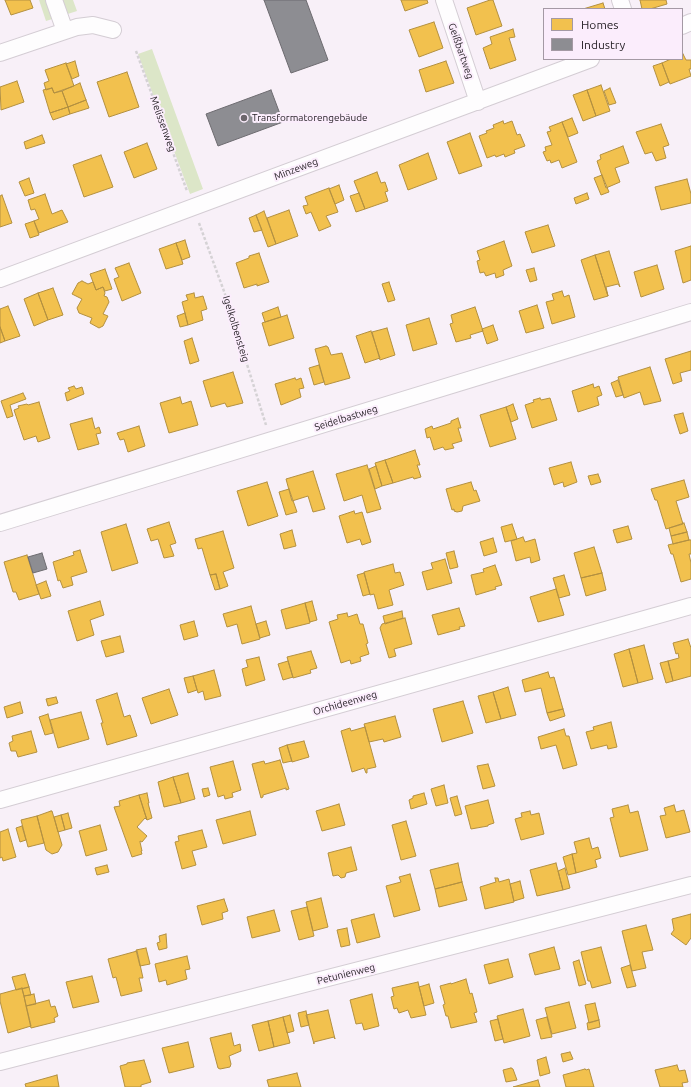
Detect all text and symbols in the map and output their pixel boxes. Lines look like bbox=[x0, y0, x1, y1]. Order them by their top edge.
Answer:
legend bbox=[543, 8, 683, 60]
text: Homes bbox=[581, 18, 619, 31]
street label: Geißbartweg bbox=[446, 21, 476, 81]
text: Industry bbox=[581, 38, 625, 51]
street label: Melissenweg bbox=[147, 95, 179, 153]
place label: Transformatorengebäude bbox=[252, 112, 368, 124]
marker: Transformatorengebäude bbox=[239, 113, 249, 123]
street label: Minzeweg bbox=[272, 155, 320, 183]
street label: Igelkolbensteig bbox=[220, 294, 252, 364]
street label: Seidelbastweg bbox=[313, 403, 379, 433]
street label: Orchideenweg bbox=[312, 688, 378, 718]
street label: Petunienweg bbox=[316, 961, 376, 987]

